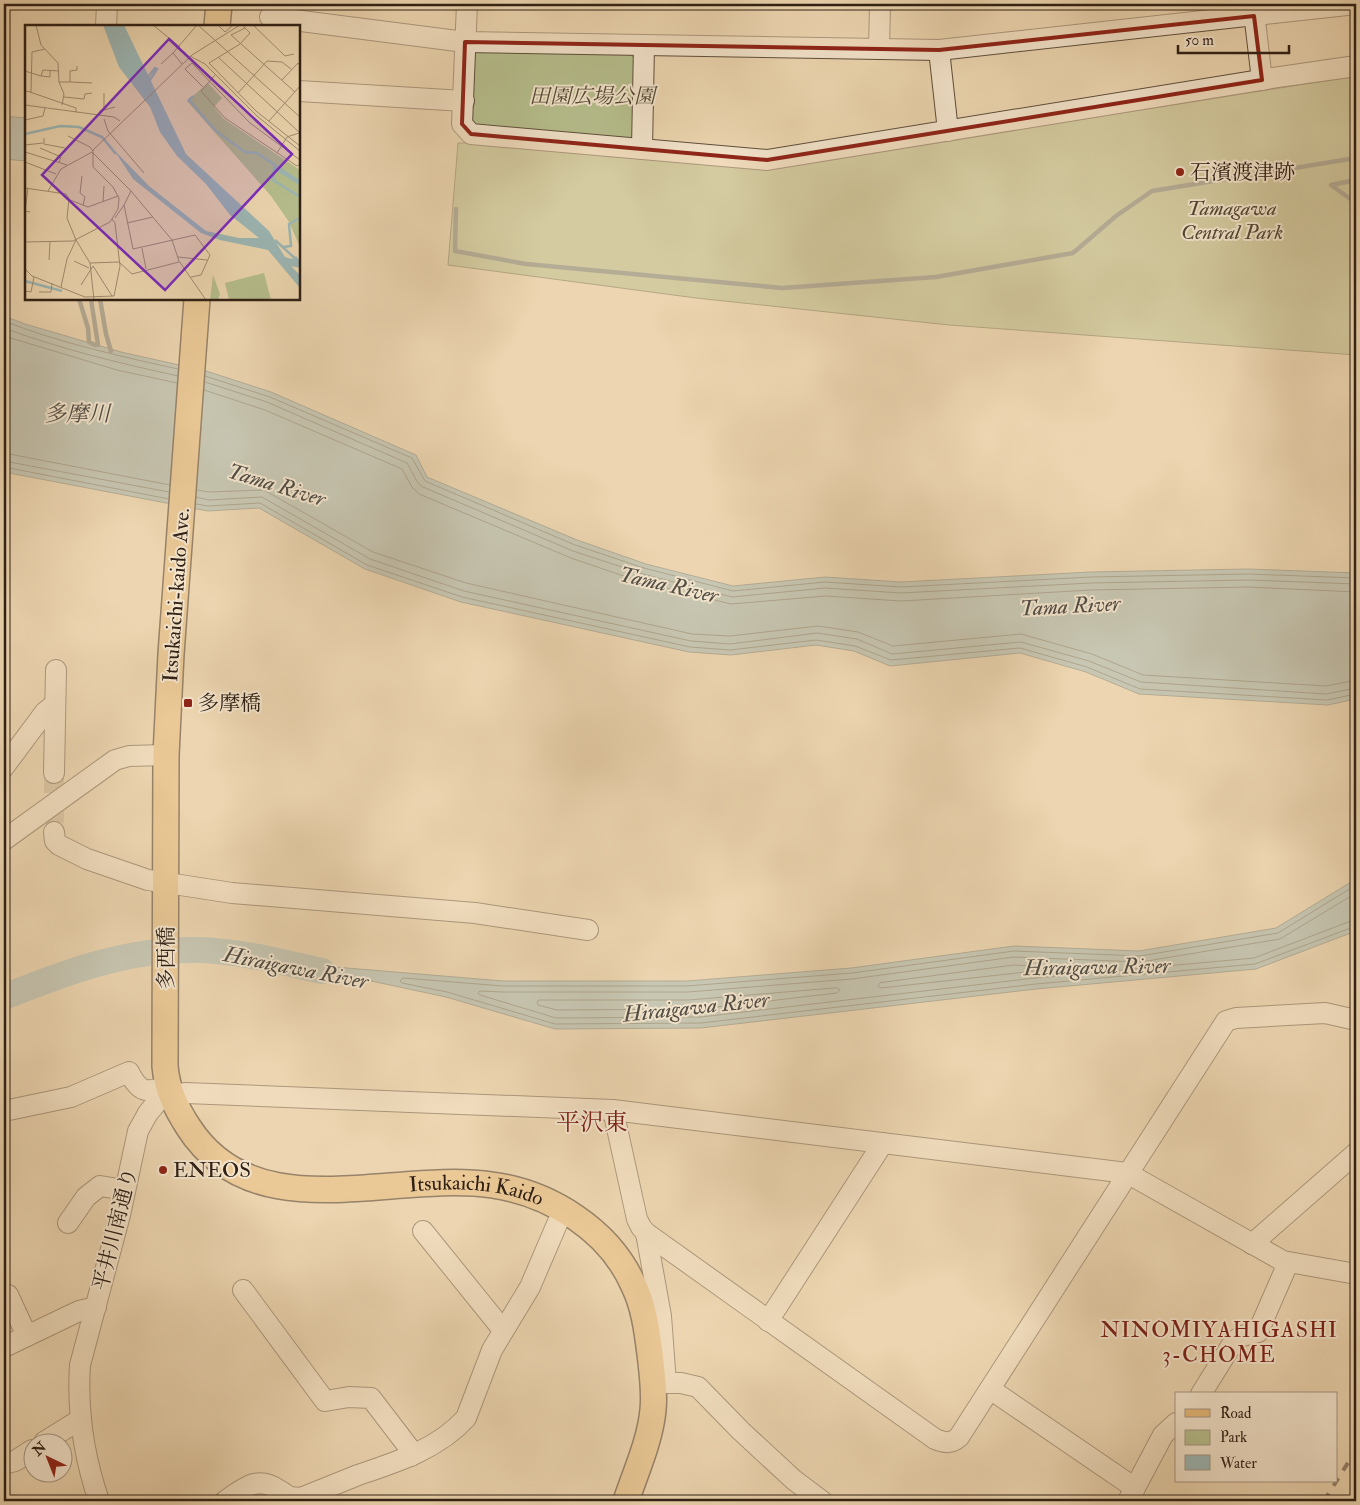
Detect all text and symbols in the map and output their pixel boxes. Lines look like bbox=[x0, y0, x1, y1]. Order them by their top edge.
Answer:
scale bar bbox=[1178, 22, 1289, 54]
inset map bbox=[25, 25, 300, 300]
text: 50 m bbox=[1185, 31, 1214, 50]
park label: 田園広場公園 bbox=[529, 83, 658, 110]
place label: 石濱渡津跡 bbox=[1190, 159, 1295, 186]
marker: 石濱渡津跡 bbox=[1174, 166, 1186, 178]
park label: Tamagawa Central Park bbox=[1181, 195, 1283, 246]
water label: 多摩川 bbox=[44, 400, 112, 428]
water label: Tama River bbox=[224, 457, 331, 514]
street label: Itsukaichi-kaido Ave. bbox=[157, 507, 196, 683]
water label: Tama River bbox=[617, 560, 723, 610]
water label: Tama River bbox=[1019, 589, 1123, 623]
place label: 多摩橋 bbox=[198, 690, 261, 717]
marker: 多摩橋 bbox=[182, 697, 194, 709]
street label: 多西橋 bbox=[153, 927, 180, 990]
water label: Hiraigawa River bbox=[220, 940, 372, 996]
water label: Hiraigawa River bbox=[1022, 952, 1172, 982]
water label: Hiraigawa River bbox=[621, 985, 772, 1029]
district label: 平沢東 bbox=[556, 1107, 628, 1138]
place label: ENEOS bbox=[173, 1157, 251, 1184]
marker: ENEOS bbox=[157, 1164, 169, 1176]
street label: 平井川南通り bbox=[87, 1165, 144, 1294]
street label: Itsukaichi Kaido bbox=[408, 1169, 548, 1212]
district label: NINOMIYAHIGASHI 3-CHOME bbox=[1100, 1316, 1338, 1369]
legend bbox=[1175, 1392, 1338, 1482]
text: Road bbox=[1220, 1404, 1252, 1423]
text: Park bbox=[1220, 1428, 1247, 1447]
north arrow bbox=[22, 1432, 72, 1482]
text: N bbox=[28, 1438, 50, 1460]
text: Water bbox=[1219, 1454, 1257, 1473]

